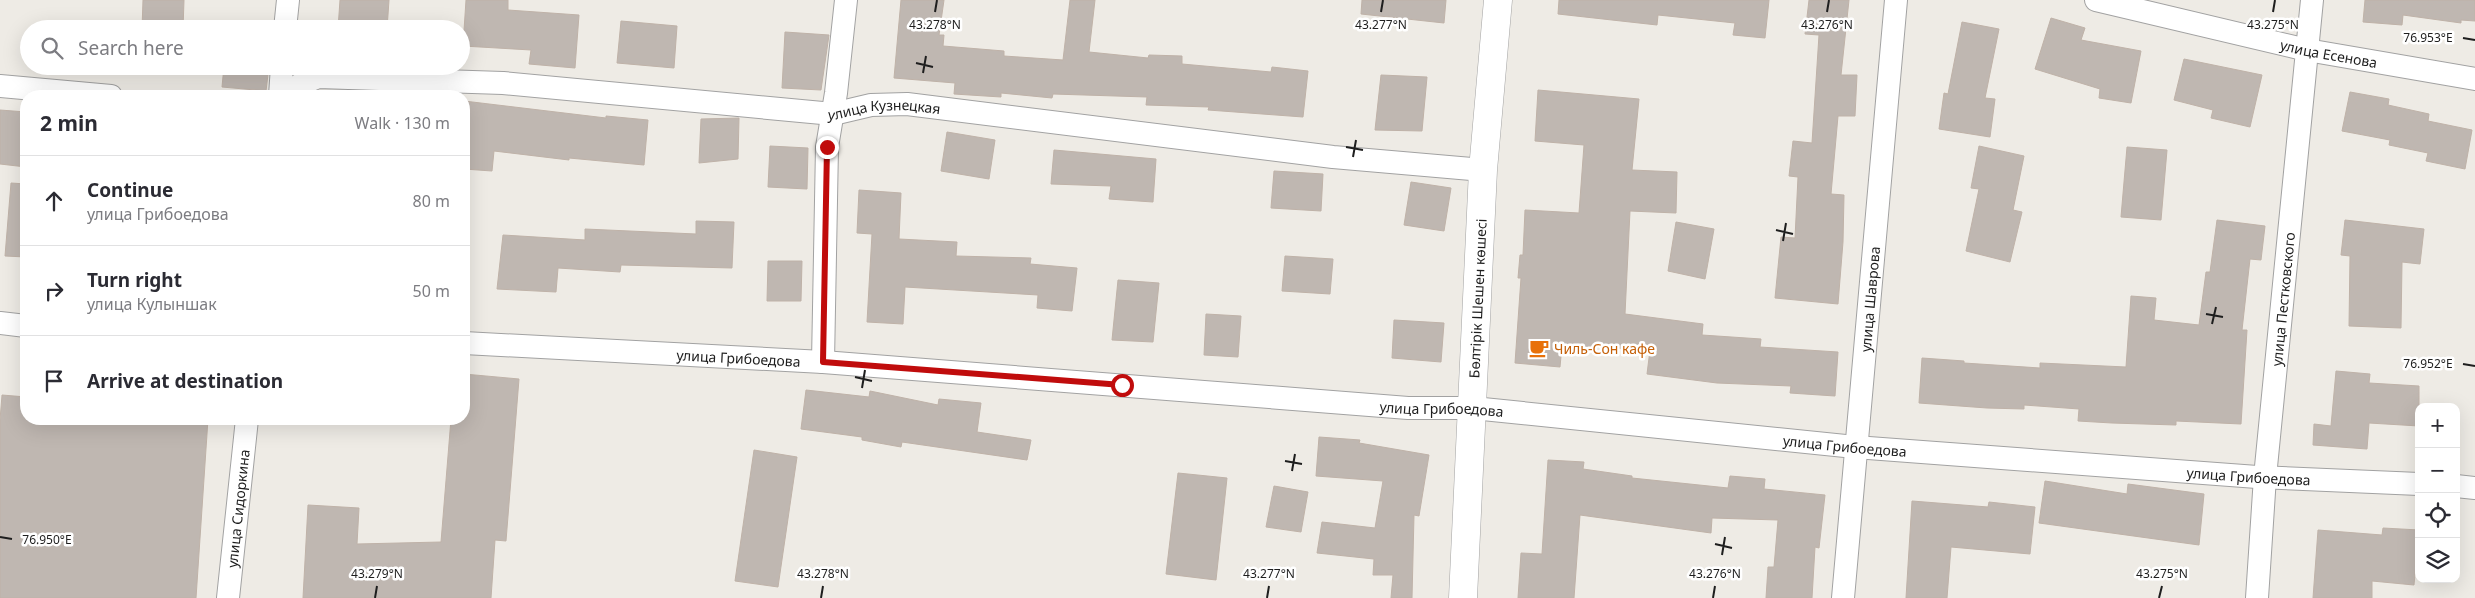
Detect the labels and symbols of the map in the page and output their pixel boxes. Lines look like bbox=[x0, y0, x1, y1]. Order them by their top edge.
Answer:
text: 43.278°N bbox=[909, 16, 961, 33]
text: 43.277°N bbox=[1355, 16, 1407, 33]
text: 43.276°N bbox=[1801, 16, 1853, 33]
text: 43.275°N bbox=[2247, 16, 2299, 33]
text: 76.953°E bbox=[2403, 29, 2453, 46]
street label: улица Есенова bbox=[2279, 35, 2379, 71]
street label: улица Кузнецкая bbox=[827, 94, 942, 124]
route end bbox=[816, 136, 839, 159]
street label: Бөлтірік Шешен көшесі bbox=[1464, 218, 1490, 379]
street label: улица Пестковского bbox=[2266, 231, 2299, 367]
street label: улица Шаврова bbox=[1855, 245, 1884, 353]
cafe icon: Чиль-Сон кафе bbox=[1528, 337, 1550, 359]
place label: Чиль-Сон кафе bbox=[1554, 339, 1655, 358]
street label: улица Грибоедова bbox=[676, 345, 801, 370]
text: 76.952°E bbox=[2403, 355, 2453, 372]
route start bbox=[1111, 374, 1134, 397]
street label: улица Грибоедова bbox=[1379, 396, 1505, 421]
street label: улица Грибоедова bbox=[1782, 430, 1907, 460]
street label: улица Сидоркина bbox=[222, 448, 253, 569]
street label: улица Грибоедова bbox=[2186, 462, 2311, 489]
text: 76.950°E bbox=[22, 531, 72, 548]
text: 43.279°N bbox=[351, 565, 403, 582]
text: 43.278°N bbox=[797, 565, 849, 582]
text: 43.277°N bbox=[1243, 565, 1295, 582]
text: 43.276°N bbox=[1689, 565, 1741, 582]
text: 43.275°N bbox=[2136, 565, 2188, 582]

